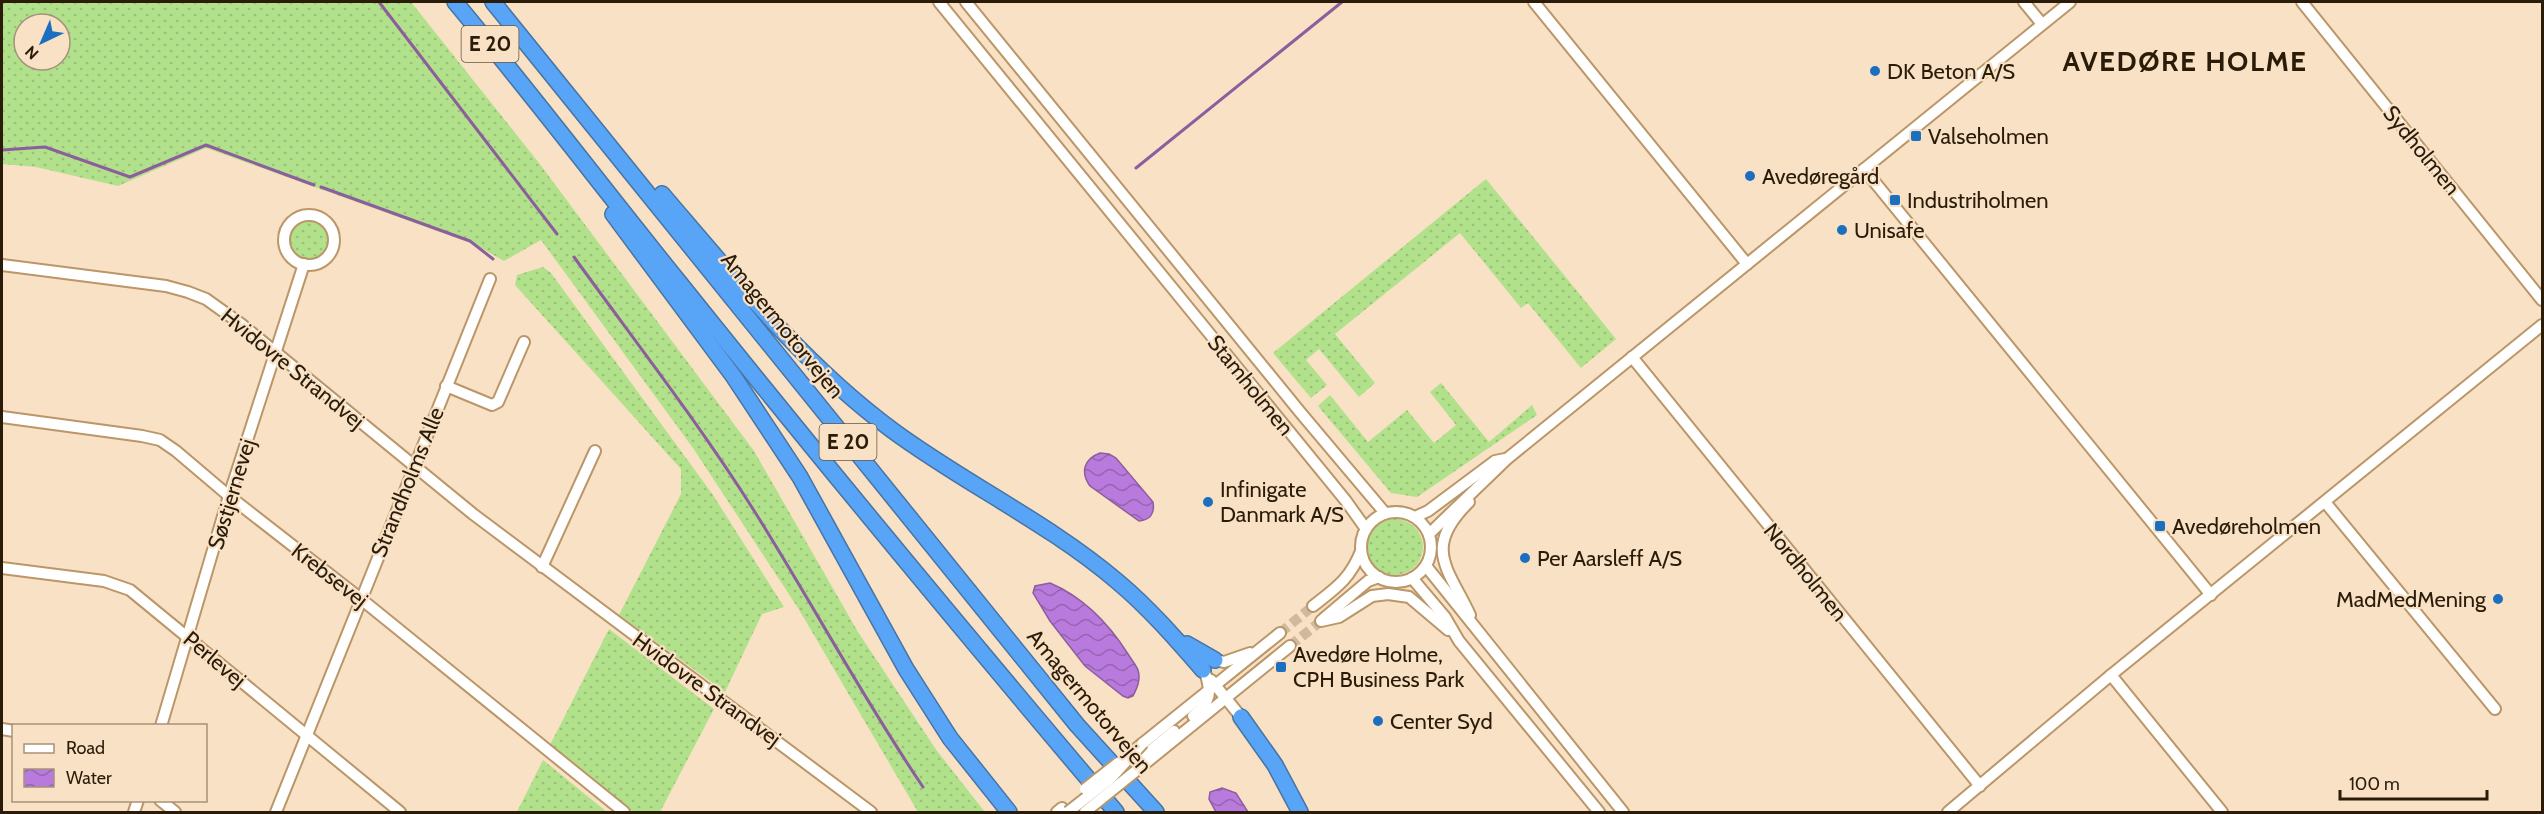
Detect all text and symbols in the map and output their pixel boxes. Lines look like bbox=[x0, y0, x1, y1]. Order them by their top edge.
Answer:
north arrow bbox=[12, 12, 72, 72]
road number: E 20 bbox=[462, 26, 518, 62]
text: N bbox=[21, 42, 43, 63]
district label: AVEDØRE HOLME bbox=[2063, 44, 2307, 78]
place label: DK Beton A/S bbox=[1887, 58, 2015, 85]
marker: DK Beton A/S bbox=[1868, 64, 1882, 78]
street label: Sydholmen bbox=[2377, 100, 2466, 201]
place label: Valseholmen bbox=[1928, 123, 2049, 150]
marker: Valseholmen bbox=[1909, 129, 1923, 143]
place label: Avedøregård bbox=[1762, 163, 1879, 190]
marker: Avedøregård bbox=[1743, 169, 1757, 183]
place label: Industriholmen bbox=[1907, 187, 2049, 214]
marker: Industriholmen bbox=[1888, 193, 1902, 207]
place label: Unisafe bbox=[1854, 217, 1924, 244]
marker: Unisafe bbox=[1835, 223, 1849, 237]
street label: Amagermotorvejen bbox=[715, 247, 850, 404]
street label: Hvidovre Strandvej bbox=[215, 302, 370, 435]
street label: Stamholmen bbox=[1202, 329, 1299, 441]
street label: Strandholms Alle bbox=[365, 403, 450, 561]
road number: E 20 bbox=[820, 424, 876, 460]
street label: Søstjernevej bbox=[202, 436, 261, 553]
place label: Infinigate Danmark A/S bbox=[1220, 476, 1344, 528]
marker: Infinigate Danmark A/S bbox=[1201, 495, 1215, 509]
place label: Avedøreholmen bbox=[2172, 513, 2321, 540]
street label: Nordholmen bbox=[1758, 518, 1853, 627]
marker: Avedøreholmen bbox=[2153, 519, 2167, 533]
street label: Krebsevej bbox=[286, 537, 373, 614]
place label: Per Aarsleff A/S bbox=[1537, 545, 1682, 572]
marker: Per Aarsleff A/S bbox=[1518, 551, 1532, 565]
place label: MadMedMening bbox=[2336, 586, 2487, 613]
marker: MadMedMening bbox=[2491, 592, 2505, 606]
street label: Amagermotorvejen bbox=[1021, 624, 1158, 779]
street label: Perlevej bbox=[178, 625, 251, 693]
street label: Hvidovre Strandvej bbox=[627, 626, 786, 752]
place label: Avedøre Holme, CPH Business Park bbox=[1293, 641, 1464, 693]
marker: Avedøre Holme, CPH Business Park bbox=[1274, 660, 1288, 674]
place label: Center Syd bbox=[1390, 708, 1493, 735]
marker: Center Syd bbox=[1371, 714, 1385, 728]
legend bbox=[12, 724, 207, 802]
text: Road bbox=[66, 737, 105, 759]
scale bar bbox=[2340, 763, 2487, 801]
text: Water bbox=[66, 767, 112, 789]
text: 100 m bbox=[2349, 773, 2400, 795]

